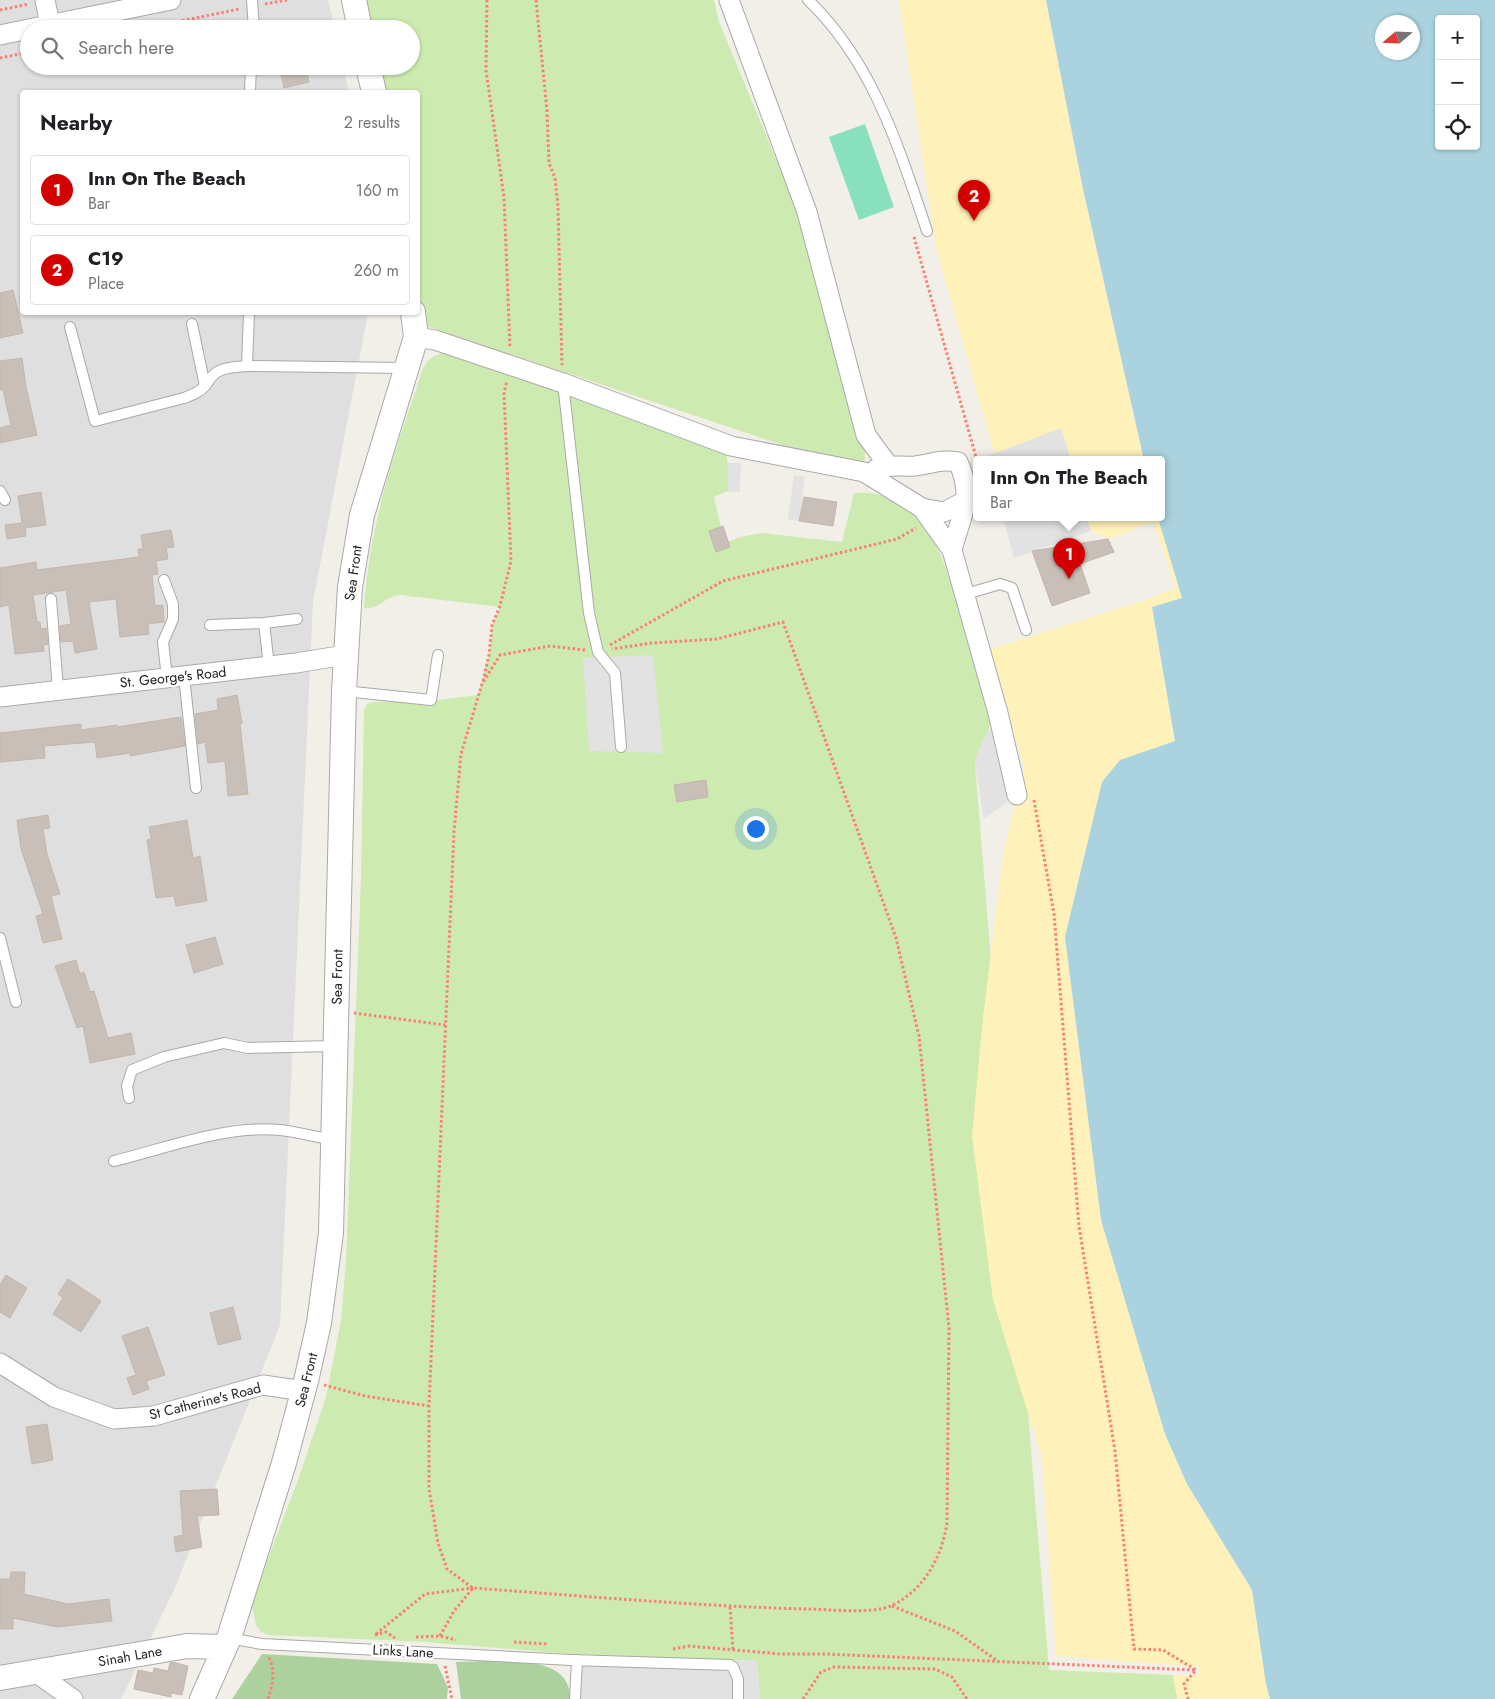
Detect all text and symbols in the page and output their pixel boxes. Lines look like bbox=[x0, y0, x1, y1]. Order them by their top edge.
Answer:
north arrow bbox=[1375, 15, 1420, 60]
map controls bbox=[1435, 15, 1480, 150]
button: + bbox=[1435, 15, 1480, 60]
search box bbox=[20, 20, 420, 75]
icon: search bbox=[38, 34, 66, 62]
text: Search here bbox=[78, 34, 174, 61]
button: − bbox=[1435, 60, 1480, 105]
button: locate bbox=[1435, 105, 1480, 150]
text: Nearby bbox=[40, 108, 112, 138]
text: 2 results bbox=[344, 111, 400, 134]
text: Inn On The Beach bbox=[88, 165, 246, 192]
text: 1 bbox=[53, 179, 61, 202]
text: 160 m bbox=[356, 179, 399, 202]
pin: 2 bbox=[958, 180, 990, 221]
text: Bar bbox=[88, 192, 110, 215]
text: C19 bbox=[88, 245, 124, 272]
text: 2 bbox=[52, 259, 62, 282]
text: 260 m bbox=[354, 259, 399, 282]
text: Place bbox=[88, 272, 124, 295]
popup bbox=[973, 456, 1165, 521]
text: Inn On The Beach bbox=[990, 464, 1148, 491]
text: Bar bbox=[990, 491, 1012, 514]
pin: 1 bbox=[1053, 538, 1085, 579]
street label: Sea Front bbox=[339, 544, 367, 602]
street label: St. George's Road bbox=[119, 661, 227, 693]
your location bbox=[743, 816, 769, 842]
street label: Sea Front bbox=[327, 948, 347, 1005]
street label: Sea Front bbox=[290, 1350, 323, 1409]
street label: St Catherine's Road bbox=[147, 1377, 263, 1425]
street label: Links Lane bbox=[372, 1639, 434, 1663]
street label: Sinah Lane bbox=[96, 1641, 164, 1671]

